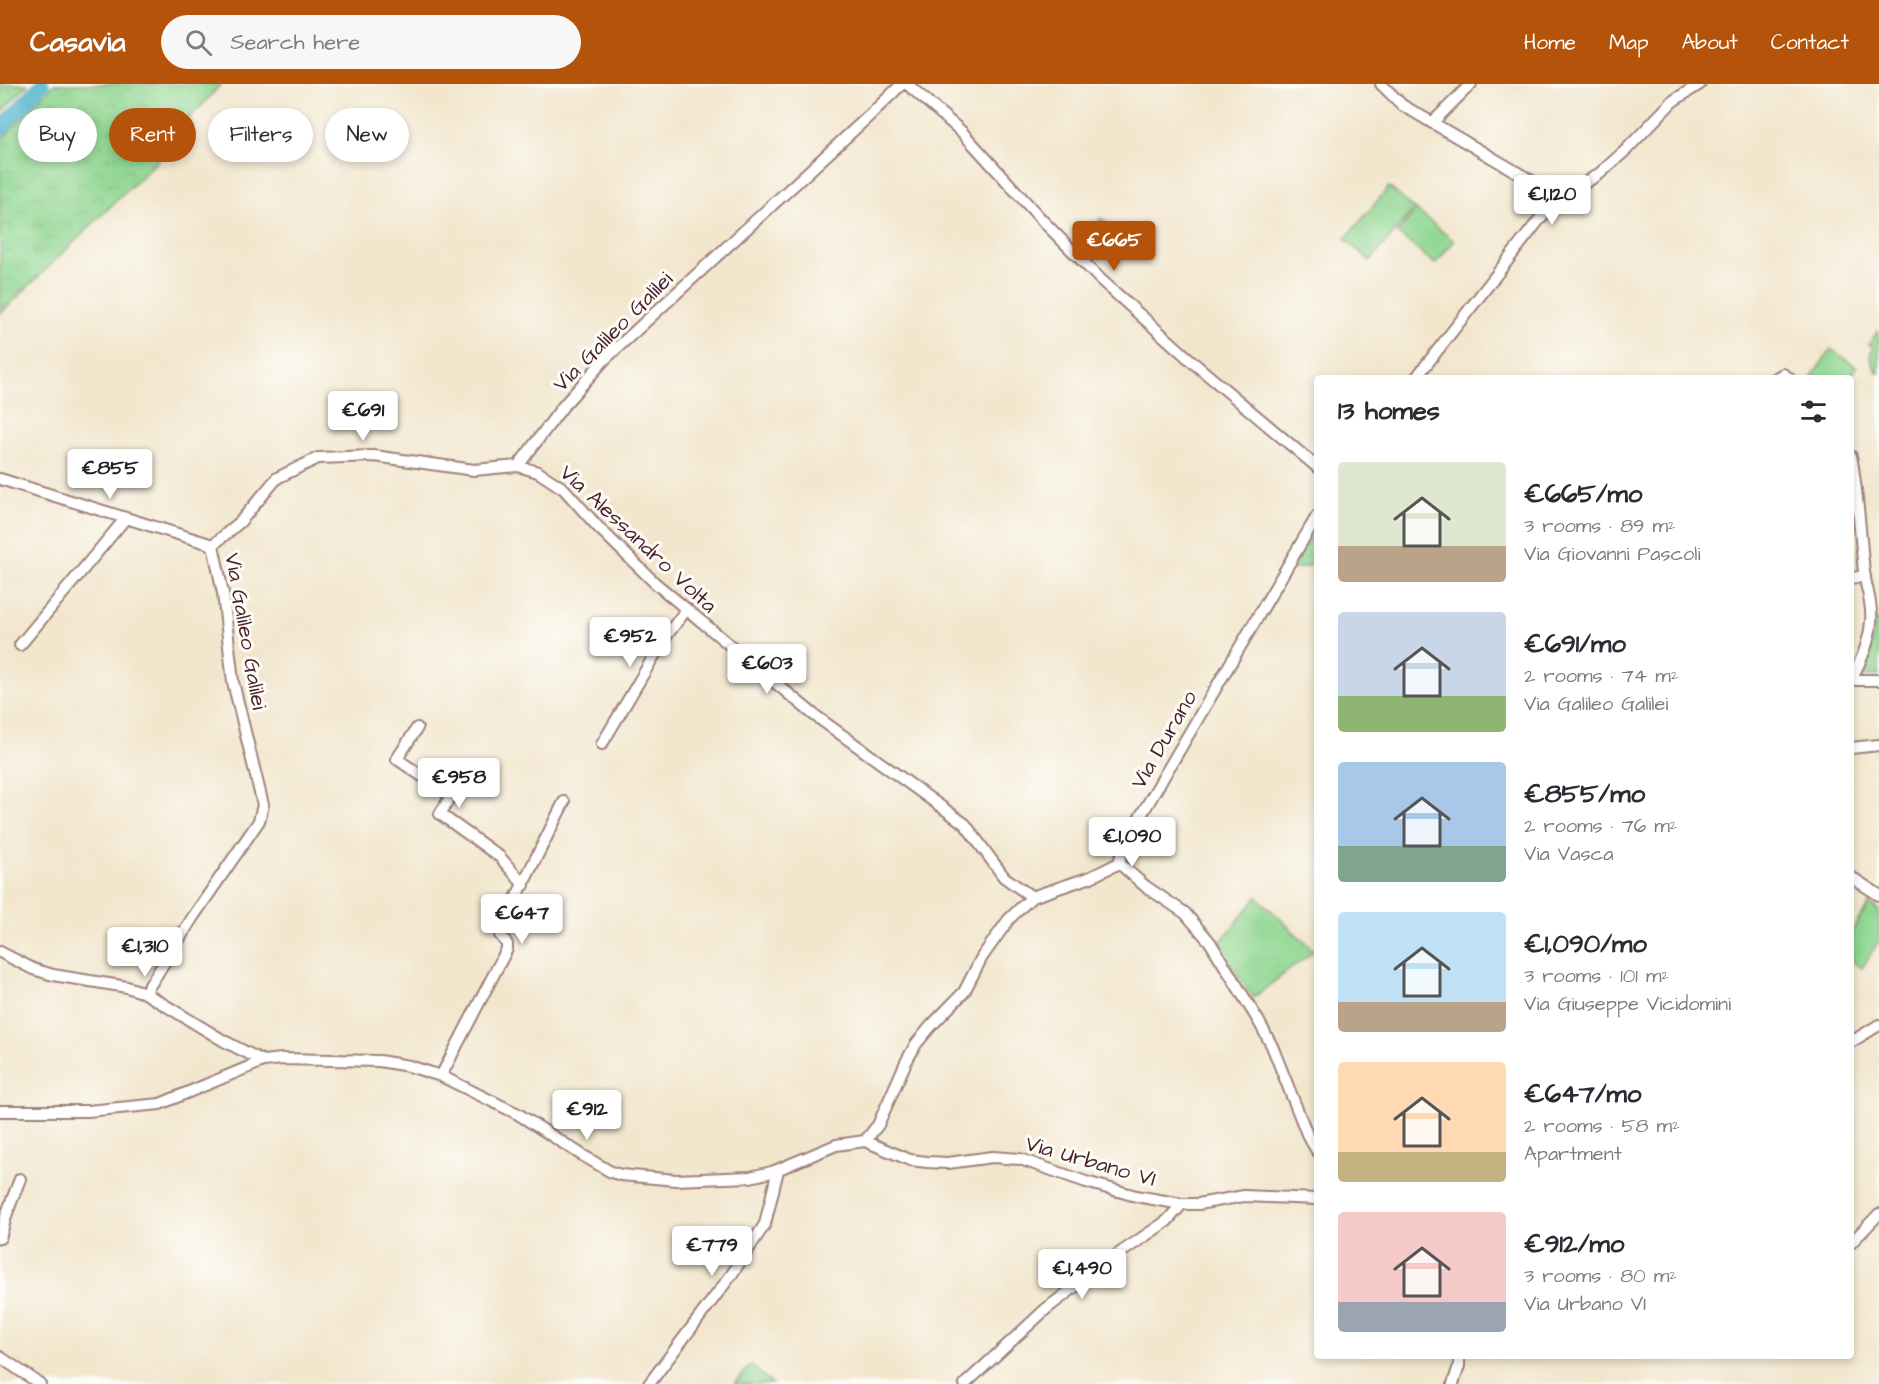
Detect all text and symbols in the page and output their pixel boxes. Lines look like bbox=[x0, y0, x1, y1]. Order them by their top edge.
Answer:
search box bbox=[161, 15, 581, 69]
text: Casavia bbox=[30, 23, 125, 62]
icon: search bbox=[182, 26, 215, 59]
text: Search here bbox=[230, 27, 360, 58]
text: Home bbox=[1524, 28, 1576, 57]
text: Map bbox=[1609, 28, 1649, 57]
text: About bbox=[1682, 28, 1738, 57]
text: Contact bbox=[1771, 28, 1849, 57]
chip: Buy bbox=[18, 108, 97, 162]
chip: Rent bbox=[109, 108, 196, 162]
chip: Filters bbox=[208, 108, 313, 162]
chip: New bbox=[325, 108, 409, 162]
pin: €1,120 bbox=[1503, 175, 1601, 226]
text: €1,120 bbox=[1528, 180, 1576, 208]
pin: €665 bbox=[1078, 221, 1150, 272]
text: €665 bbox=[1086, 226, 1142, 254]
street label: Via Galileo Galilei bbox=[546, 265, 680, 399]
pin: €691 bbox=[327, 391, 399, 442]
text: 13 homes bbox=[1338, 393, 1440, 429]
icon: filters bbox=[1797, 395, 1830, 428]
text: €691 bbox=[342, 396, 384, 424]
pin: €855 bbox=[74, 449, 146, 500]
text: €855 bbox=[81, 454, 139, 482]
street label: Via Alessandro Volta bbox=[552, 458, 724, 620]
text: €665/mo bbox=[1524, 476, 1642, 512]
icon: home bbox=[1386, 486, 1458, 558]
text: 3 rooms · 89 m² bbox=[1524, 512, 1676, 540]
text: Via Giovanni Pascoli bbox=[1524, 540, 1701, 568]
street label: Via Galileo Galilei bbox=[216, 550, 275, 712]
pin: €952 bbox=[594, 617, 666, 668]
text: €952 bbox=[604, 622, 656, 650]
text: €691/mo bbox=[1524, 626, 1626, 662]
icon: home bbox=[1386, 636, 1458, 708]
pin: €603 bbox=[731, 644, 803, 695]
text: €603 bbox=[741, 649, 793, 677]
text: 2 rooms · 74 m² bbox=[1524, 662, 1678, 690]
street label: Via Durano bbox=[1124, 684, 1205, 795]
text: Via Galileo Galilei bbox=[1524, 690, 1668, 718]
pin: €958 bbox=[423, 758, 495, 809]
text: €958 bbox=[432, 763, 486, 791]
text: €855/mo bbox=[1524, 776, 1645, 812]
icon: home bbox=[1386, 786, 1458, 858]
text: 2 rooms · 76 m² bbox=[1524, 812, 1677, 840]
pin: €1,090 bbox=[1083, 817, 1181, 868]
text: €1,090 bbox=[1103, 822, 1161, 850]
text: Via Vasca bbox=[1524, 840, 1613, 868]
pin: €647 bbox=[486, 894, 558, 945]
text: €647 bbox=[495, 899, 549, 927]
text: €1,090/mo bbox=[1524, 926, 1647, 962]
pin: €1,310 bbox=[96, 927, 194, 978]
text: €1,310 bbox=[121, 932, 169, 960]
icon: home bbox=[1386, 936, 1458, 1008]
text: 3 rooms · 101 m² bbox=[1524, 962, 1669, 990]
text: Via Giuseppe Vicidomini bbox=[1524, 990, 1731, 1018]
text: €647/mo bbox=[1524, 1076, 1641, 1112]
icon: home bbox=[1386, 1086, 1458, 1158]
pin: €912 bbox=[551, 1090, 623, 1141]
text: €912 bbox=[566, 1095, 608, 1123]
text: 2 rooms · 58 m² bbox=[1524, 1112, 1680, 1140]
street label: Via Urbano VI bbox=[1022, 1128, 1159, 1195]
text: Apartment bbox=[1524, 1140, 1622, 1168]
pin: €779 bbox=[676, 1226, 748, 1277]
text: €912/mo bbox=[1524, 1226, 1624, 1262]
text: €779 bbox=[686, 1231, 738, 1259]
icon: home bbox=[1386, 1236, 1458, 1308]
pin: €1,490 bbox=[1033, 1249, 1131, 1300]
text: €1,490 bbox=[1052, 1254, 1112, 1282]
text: 3 rooms · 80 m² bbox=[1524, 1262, 1677, 1290]
text: Via Urbano VI bbox=[1524, 1290, 1646, 1318]

